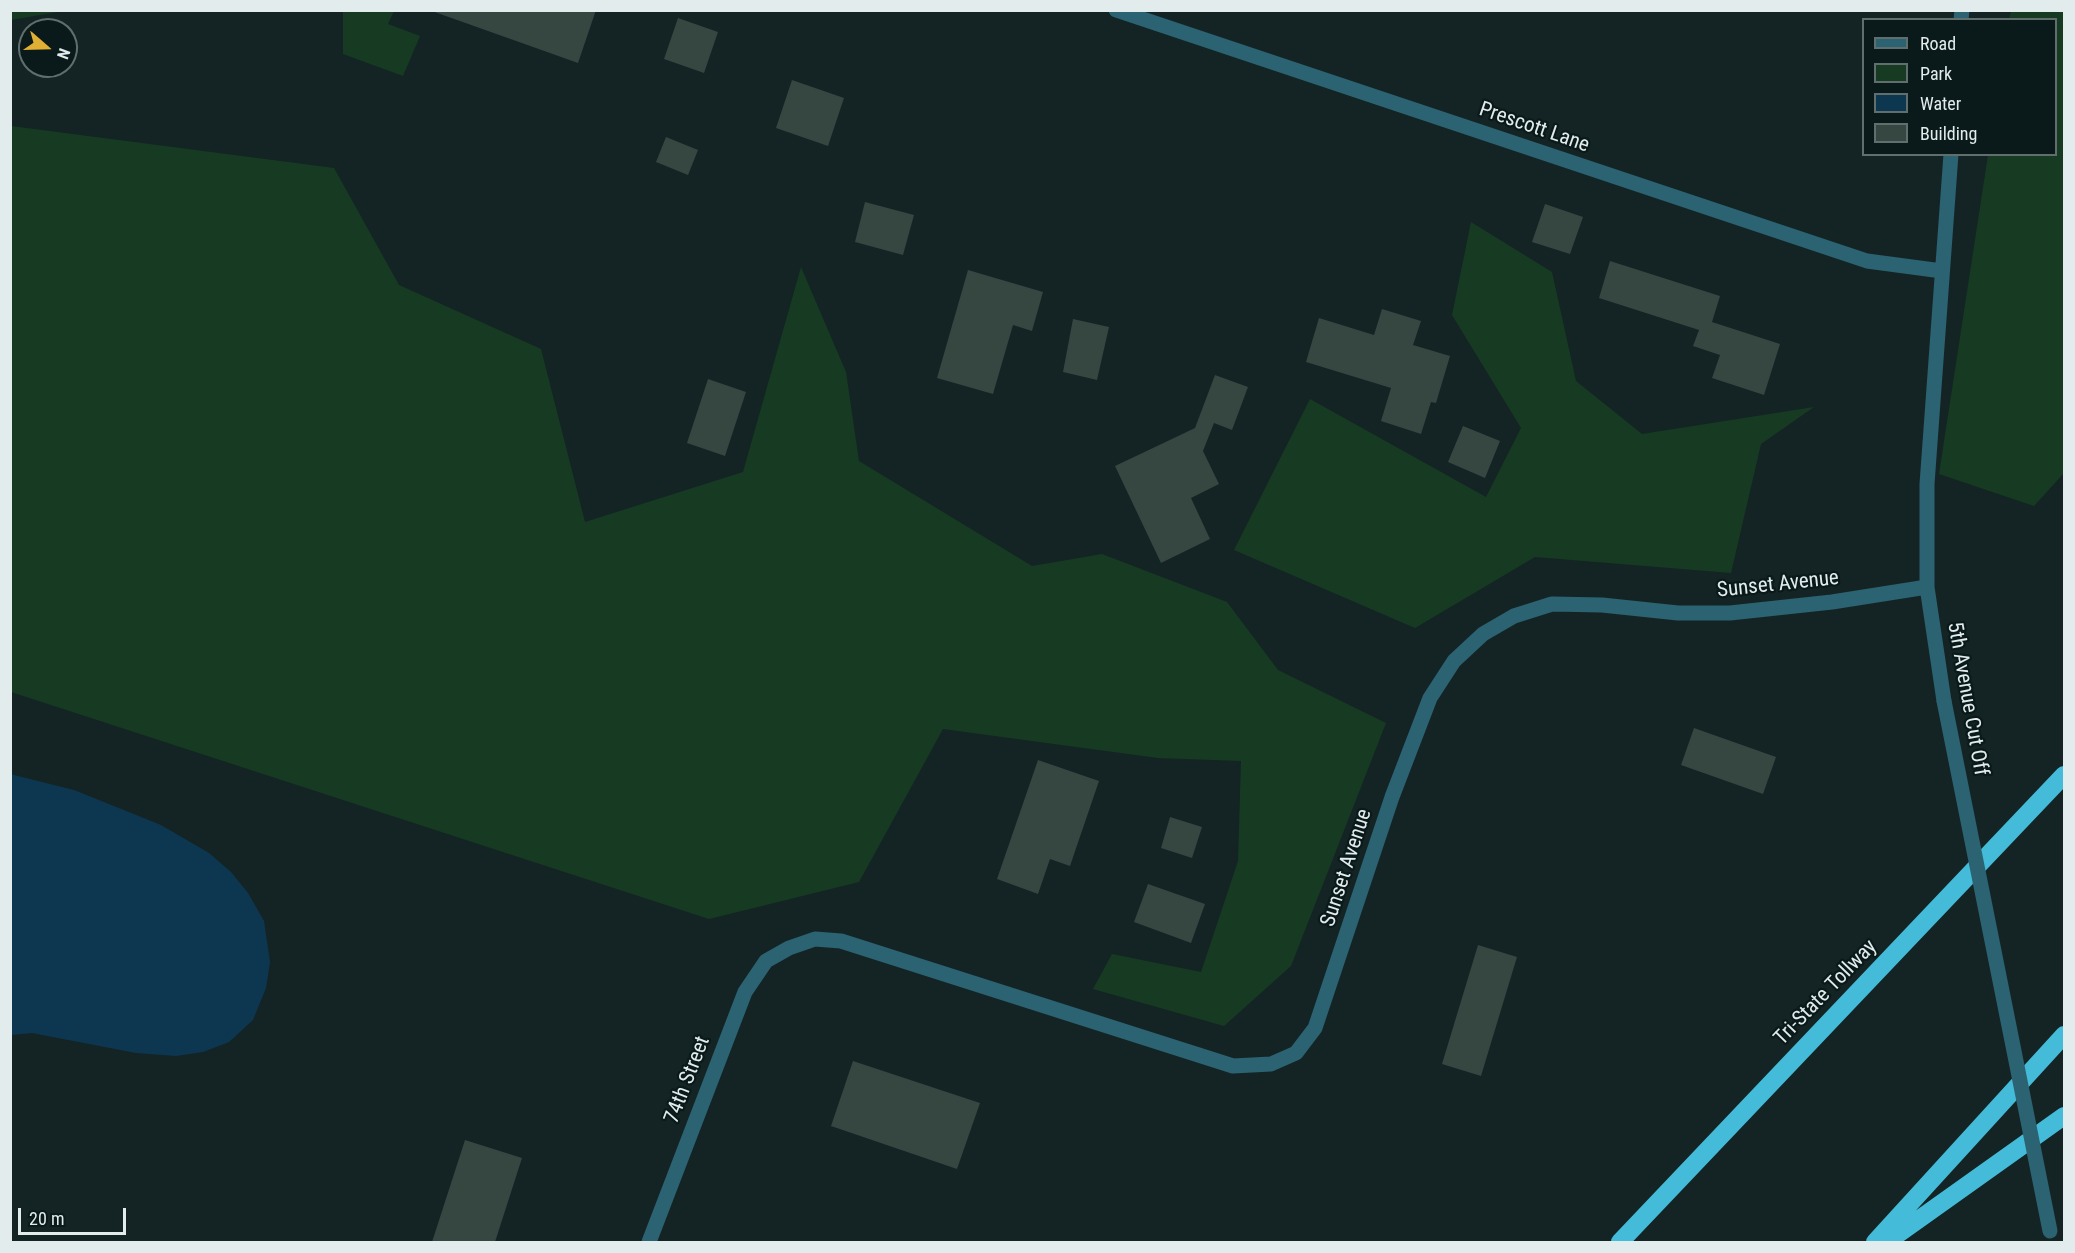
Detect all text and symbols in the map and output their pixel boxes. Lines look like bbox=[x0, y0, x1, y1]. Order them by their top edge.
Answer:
north arrow bbox=[18, 18, 78, 78]
legend bbox=[1862, 18, 2057, 156]
text: Road bbox=[1920, 33, 1956, 54]
text: N bbox=[53, 46, 74, 61]
text: Park bbox=[1920, 63, 1952, 84]
text: Water bbox=[1920, 93, 1961, 114]
street label: Prescott Lane bbox=[1476, 97, 1592, 159]
text: Building bbox=[1920, 123, 1977, 144]
street label: Sunset Avenue bbox=[1716, 566, 1840, 604]
street label: 5th Avenue Cut Off bbox=[1941, 620, 1993, 778]
street label: Sunset Avenue bbox=[1316, 806, 1378, 930]
street label: Tri-State Tollway bbox=[1769, 935, 1883, 1051]
street label: 74th Street bbox=[660, 1033, 716, 1127]
scale bar bbox=[21, 1196, 129, 1234]
text: 20 m bbox=[29, 1208, 64, 1229]

